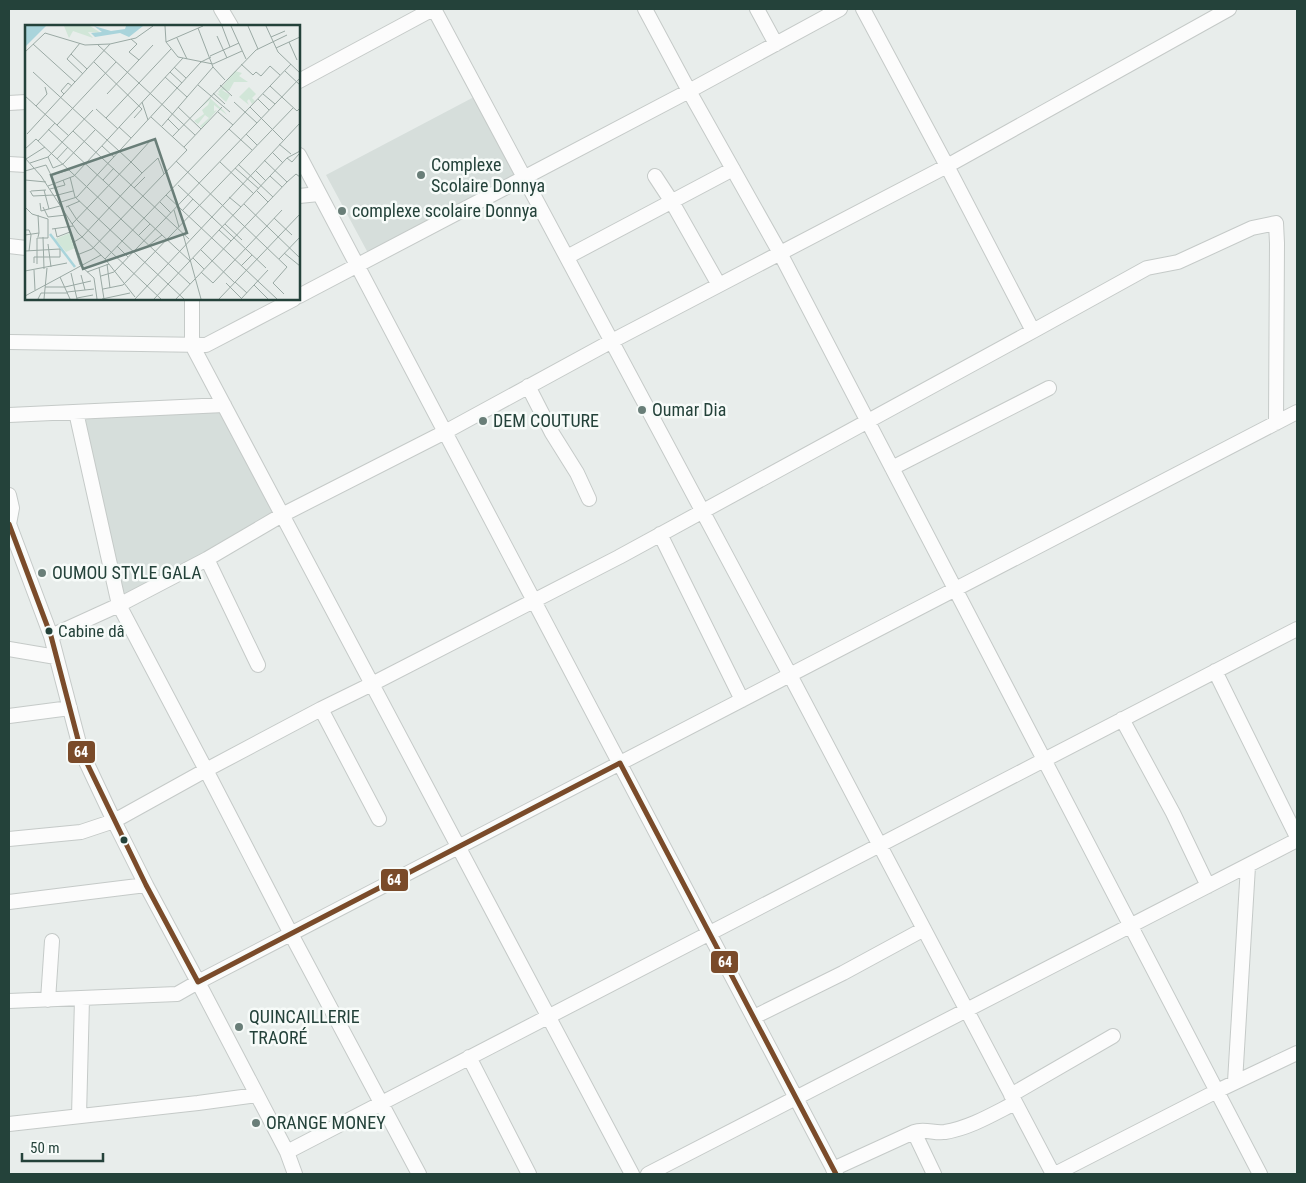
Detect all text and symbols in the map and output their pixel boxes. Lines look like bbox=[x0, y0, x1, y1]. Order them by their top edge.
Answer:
inset map bbox=[25, 25, 300, 300]
place label: Complexe Scolaire Donnya bbox=[431, 154, 545, 196]
marker: Complexe Scolaire Donnya bbox=[415, 169, 427, 181]
place label: complexe scolaire Donnya bbox=[352, 200, 538, 221]
marker: complexe scolaire Donnya bbox=[336, 205, 348, 217]
place label: Oumar Dia bbox=[652, 399, 726, 420]
marker: Oumar Dia bbox=[636, 404, 648, 416]
place label: DEM COUTURE bbox=[493, 410, 599, 431]
marker: DEM COUTURE bbox=[477, 415, 489, 427]
place label: OUMOU STYLE GALA bbox=[52, 562, 202, 583]
marker: OUMOU STYLE GALA bbox=[36, 567, 48, 579]
place label: Cabine dâ bbox=[58, 621, 125, 641]
marker: Cabine dâ bbox=[44, 626, 54, 636]
line badge: 64 bbox=[67, 740, 96, 764]
text: 64 bbox=[74, 744, 88, 760]
unlabelled marker bbox=[119, 835, 129, 845]
line badge: 64 bbox=[380, 868, 409, 892]
text: 64 bbox=[387, 872, 401, 888]
line badge: 64 bbox=[710, 950, 739, 974]
text: 64 bbox=[718, 954, 732, 970]
place label: QUINCAILLERIE TRAORÉ bbox=[249, 1006, 360, 1048]
marker: QUINCAILLERIE TRAORÉ bbox=[233, 1021, 245, 1033]
place label: ORANGE MONEY bbox=[266, 1112, 386, 1133]
marker: ORANGE MONEY bbox=[250, 1117, 262, 1129]
scale bar bbox=[22, 1130, 104, 1162]
text: 50 m bbox=[30, 1139, 60, 1157]

